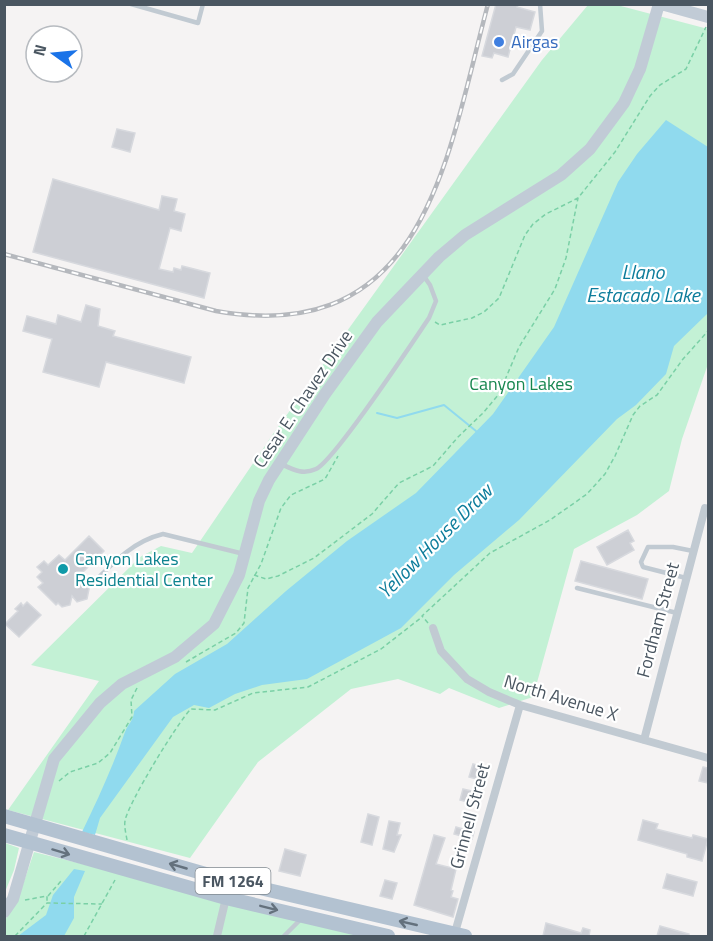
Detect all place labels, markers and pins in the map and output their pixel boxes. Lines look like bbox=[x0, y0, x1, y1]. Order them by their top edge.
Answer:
place label: Airgas bbox=[511, 28, 558, 55]
marker: Airgas bbox=[492, 35, 506, 49]
place label: Canyon Lakes Residential Center bbox=[75, 545, 213, 593]
marker: Canyon Lakes Residential Center bbox=[56, 562, 70, 576]

